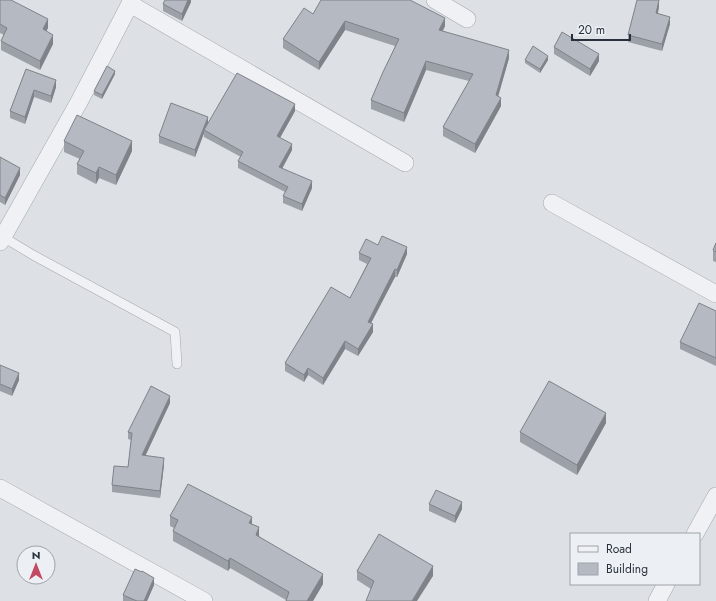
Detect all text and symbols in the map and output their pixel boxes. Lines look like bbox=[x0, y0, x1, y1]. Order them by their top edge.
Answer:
scale bar bbox=[572, 16, 630, 42]
text: 20 m bbox=[578, 21, 605, 39]
legend bbox=[570, 533, 700, 585]
text: Road bbox=[606, 540, 632, 558]
north arrow bbox=[16, 545, 56, 585]
text: N bbox=[32, 547, 40, 563]
text: Building bbox=[606, 560, 648, 578]

